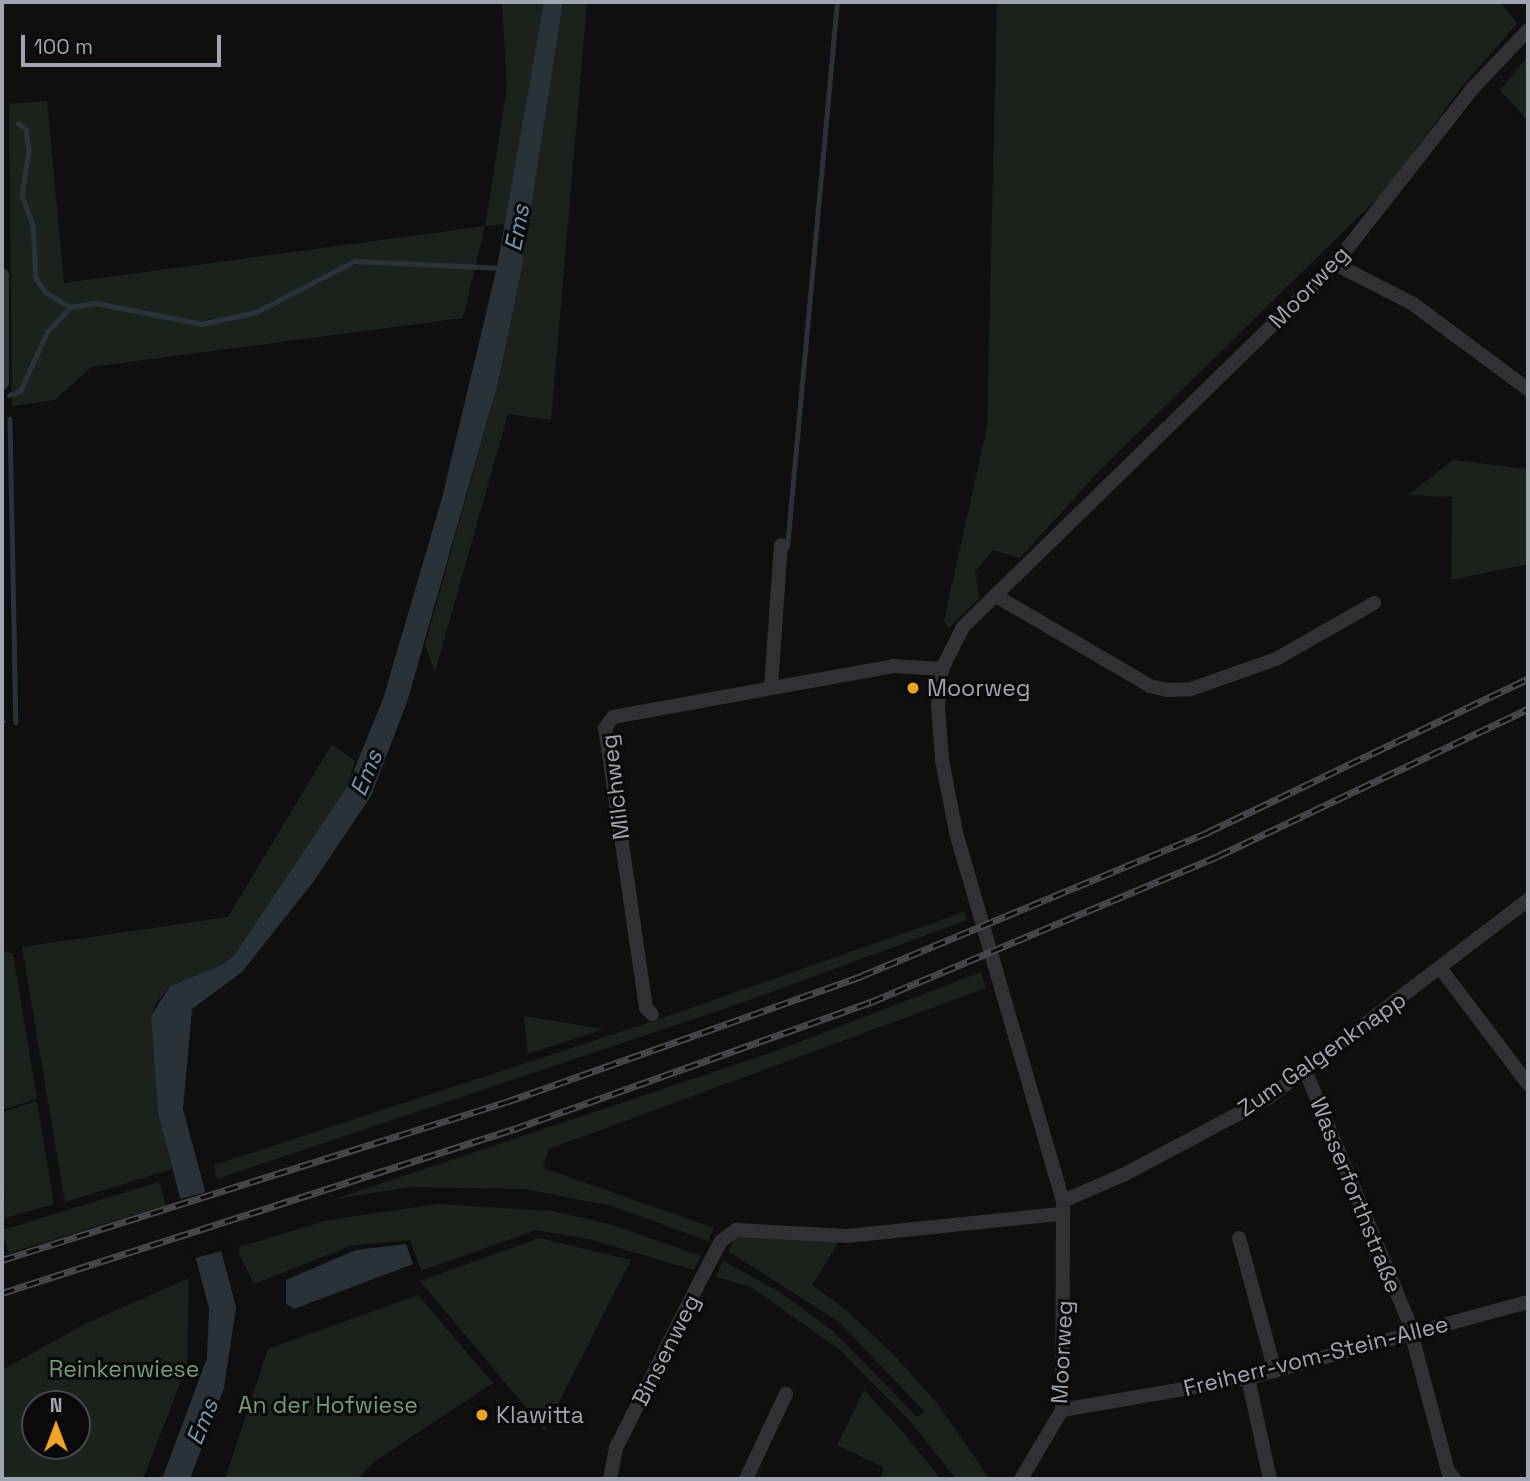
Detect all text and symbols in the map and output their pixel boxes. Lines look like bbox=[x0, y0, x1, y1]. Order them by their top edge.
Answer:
scale bar bbox=[24, 21, 224, 65]
text: 100 m bbox=[34, 33, 93, 60]
water label: Ems bbox=[498, 202, 536, 254]
street label: Moorweg bbox=[1263, 240, 1355, 334]
place label: Moorweg bbox=[927, 674, 1031, 702]
marker: Moorweg bbox=[905, 680, 921, 696]
street label: Milchweg bbox=[595, 733, 635, 841]
water label: Ems bbox=[344, 746, 388, 800]
street label: Zum Galgenknapp bbox=[1233, 986, 1411, 1122]
street label: Wasserforthstraße bbox=[1304, 1093, 1408, 1297]
street label: Binsenweg bbox=[626, 1290, 706, 1410]
street label: Moorweg bbox=[1046, 1300, 1078, 1404]
street label: Freiherr-vom-Stein-Allee bbox=[1181, 1310, 1451, 1402]
park label: Reinkenwiese bbox=[49, 1355, 199, 1383]
north arrow bbox=[21, 1390, 91, 1460]
park label: An der Hofwiese bbox=[238, 1391, 418, 1419]
text: N bbox=[50, 1393, 62, 1418]
water label: Ems bbox=[180, 1395, 224, 1449]
place label: Klawitta bbox=[496, 1401, 584, 1429]
marker: Klawitta bbox=[474, 1407, 490, 1423]

